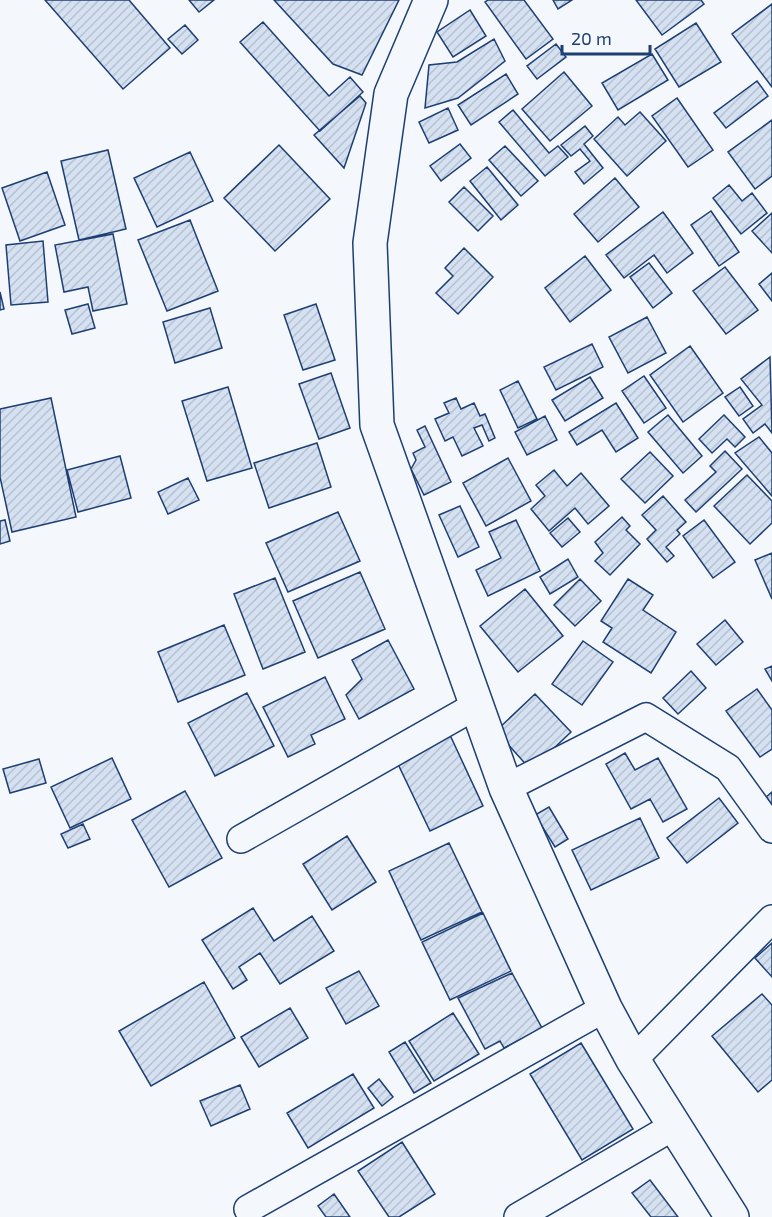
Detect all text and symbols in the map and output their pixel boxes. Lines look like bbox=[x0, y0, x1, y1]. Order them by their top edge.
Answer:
scale bar bbox=[562, 18, 650, 56]
text: 20 m bbox=[571, 27, 612, 49]

